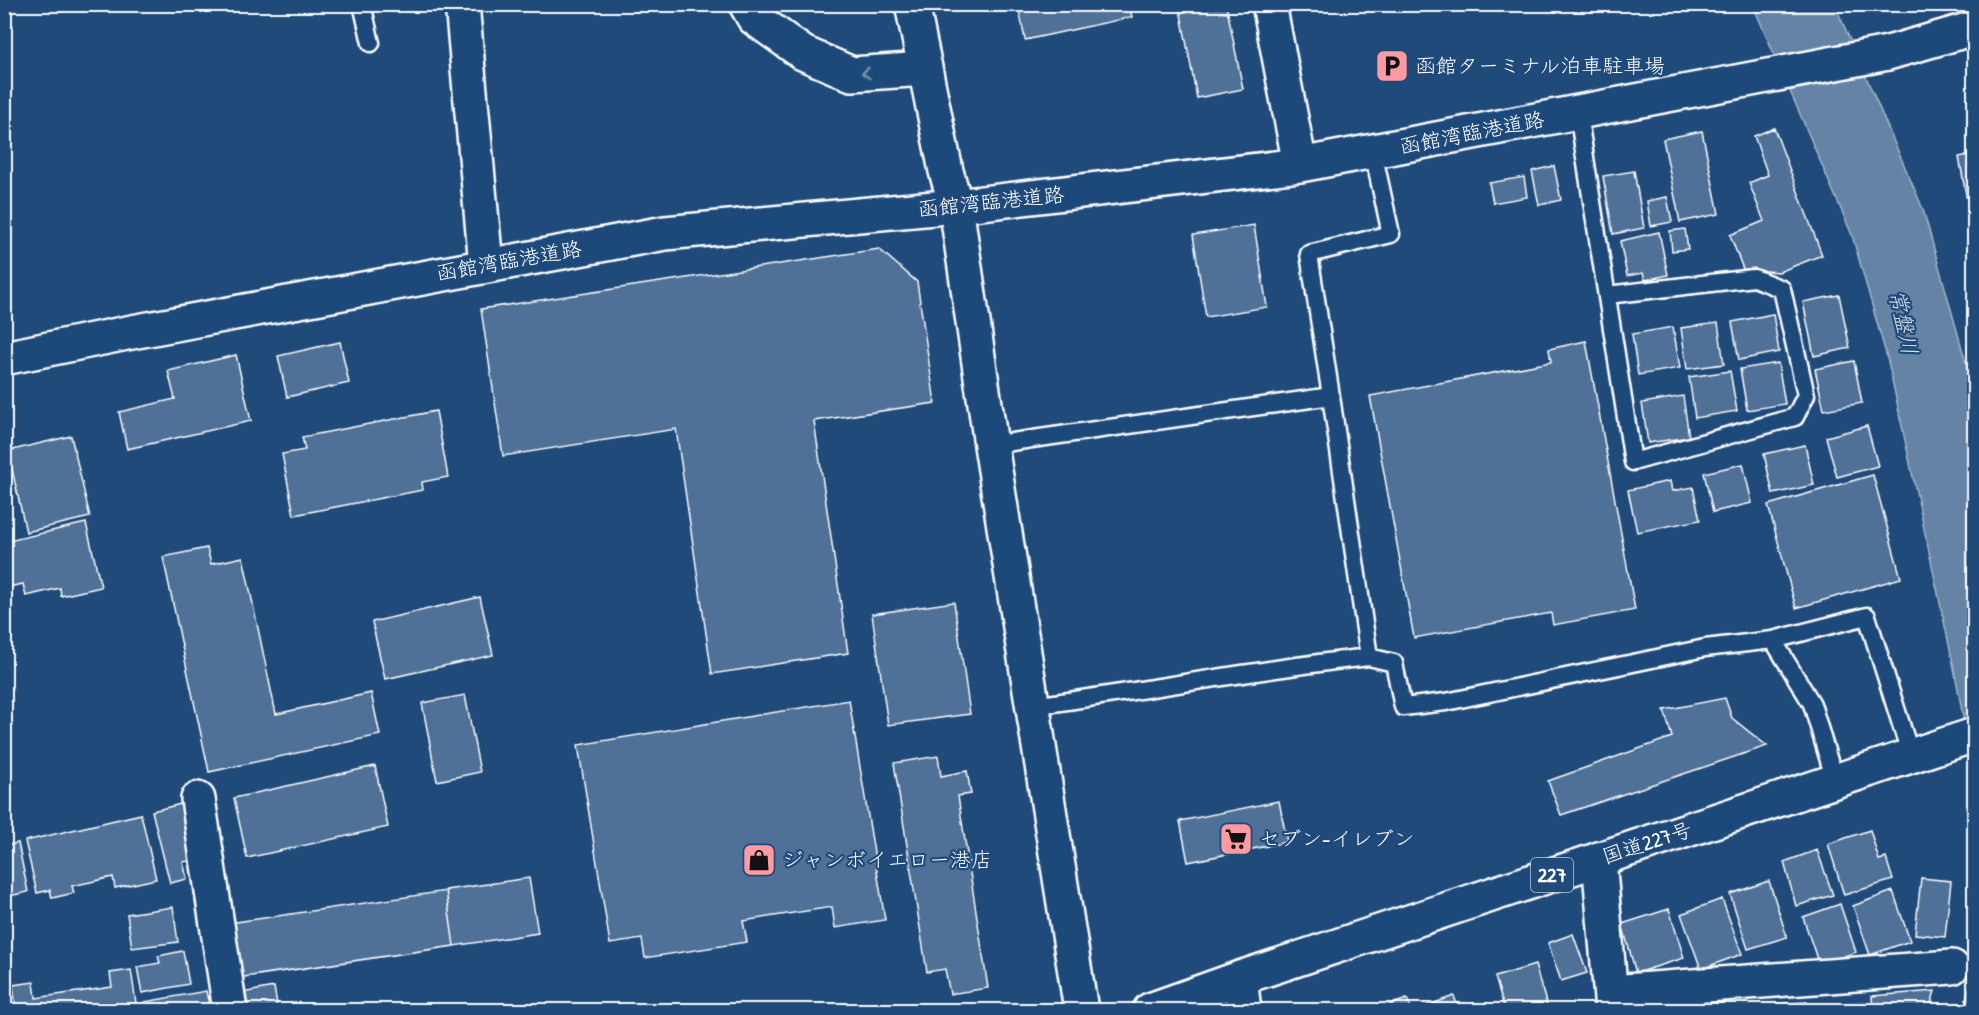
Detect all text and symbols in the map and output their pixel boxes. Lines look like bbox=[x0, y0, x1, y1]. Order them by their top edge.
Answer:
parking icon: 函館ターミナル泊車駐車場 bbox=[1374, 48, 1410, 84]
place label: 函館ターミナル泊車駐車場 bbox=[1415, 51, 1665, 80]
one-way arrow bbox=[862, 67, 871, 80]
street label: 函館湾臨港道路 bbox=[1397, 104, 1547, 161]
street label: 函館湾臨港道路 bbox=[916, 179, 1066, 224]
street label: 函館湾臨港道路 bbox=[434, 233, 584, 288]
water label: 常盤川 bbox=[1882, 287, 1926, 357]
street label: 国道227号 bbox=[1598, 814, 1696, 871]
supermarket icon: セブン-イレブン bbox=[1218, 821, 1254, 857]
place label: セブン-イレブン bbox=[1259, 824, 1414, 853]
shop icon: ジャンボイエロー港店 bbox=[741, 842, 777, 878]
place label: ジャンボイエロー港店 bbox=[782, 845, 992, 874]
road number: 227 bbox=[1531, 858, 1573, 892]

